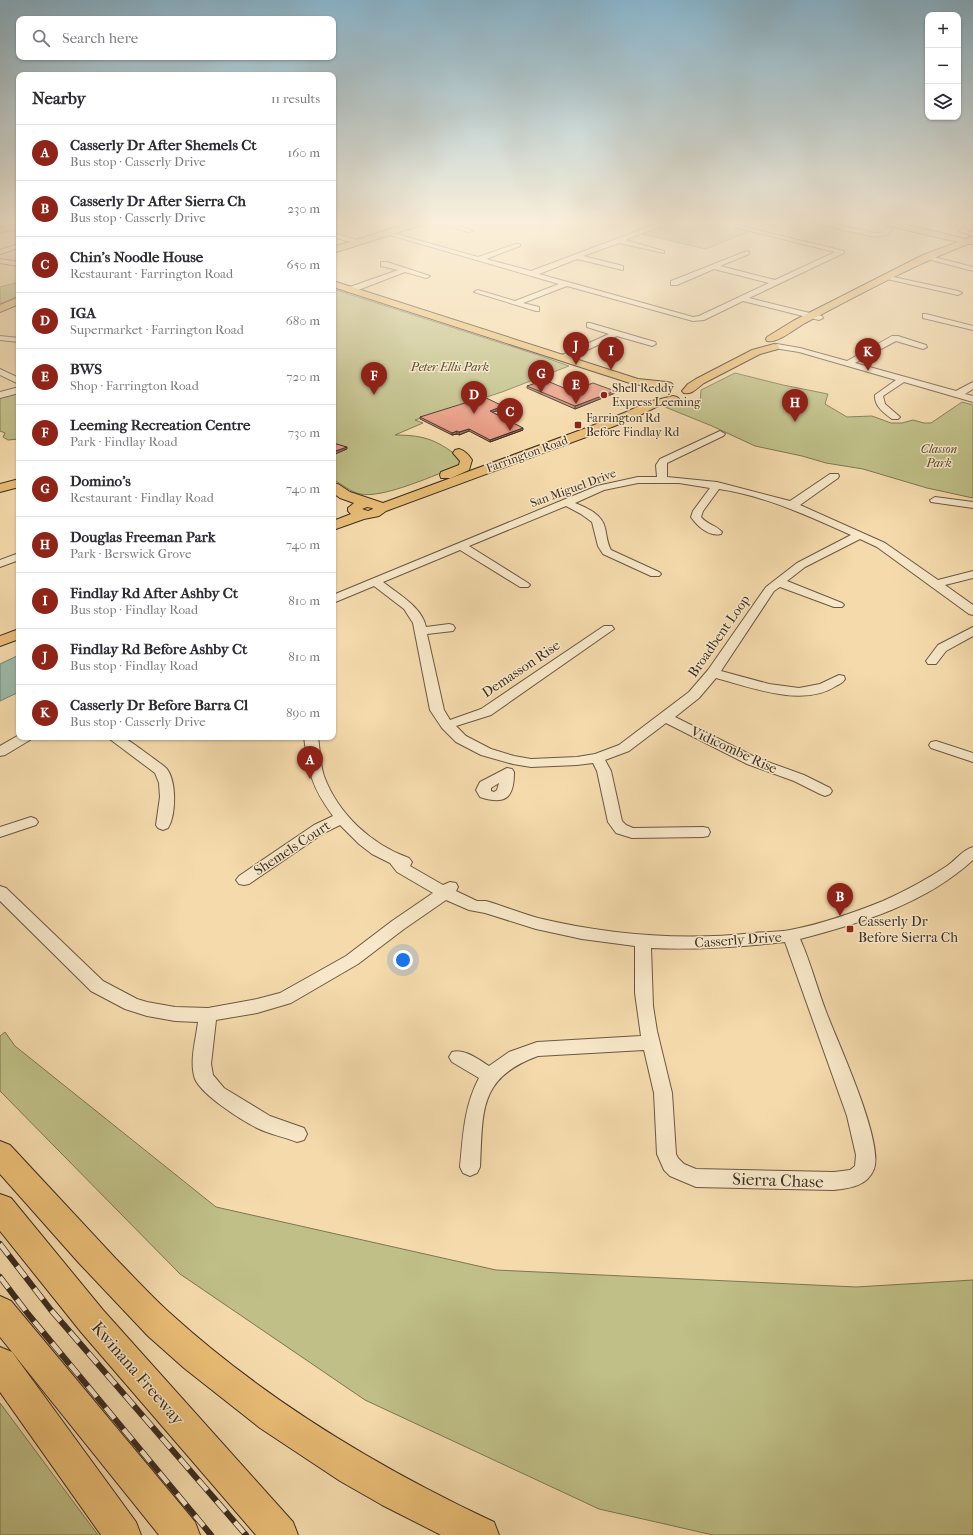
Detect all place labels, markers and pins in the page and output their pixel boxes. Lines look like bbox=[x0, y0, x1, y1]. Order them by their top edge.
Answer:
pin: J bbox=[563, 332, 589, 365]
pin: I bbox=[598, 337, 624, 370]
pin: K bbox=[855, 338, 881, 371]
pin: G bbox=[528, 360, 554, 393]
pin: F bbox=[361, 362, 387, 395]
pin: E bbox=[563, 371, 589, 404]
pin: D bbox=[461, 381, 487, 414]
place label: Shell Reddy Express Leeming bbox=[612, 381, 701, 409]
pin: H bbox=[782, 389, 808, 422]
marker: Shell Reddy Express Leeming bbox=[599, 390, 609, 400]
pin: C bbox=[497, 398, 523, 431]
place label: Farrington Rd Before Findlay Rd bbox=[586, 411, 680, 439]
marker: Farrington Rd Before Findlay Rd bbox=[573, 420, 583, 430]
pin: A bbox=[297, 746, 323, 779]
pin: B bbox=[827, 883, 853, 916]
place label: Casserly Dr Before Sierra Ch bbox=[858, 913, 958, 946]
marker: Casserly Dr Before Sierra Ch bbox=[845, 924, 855, 934]

